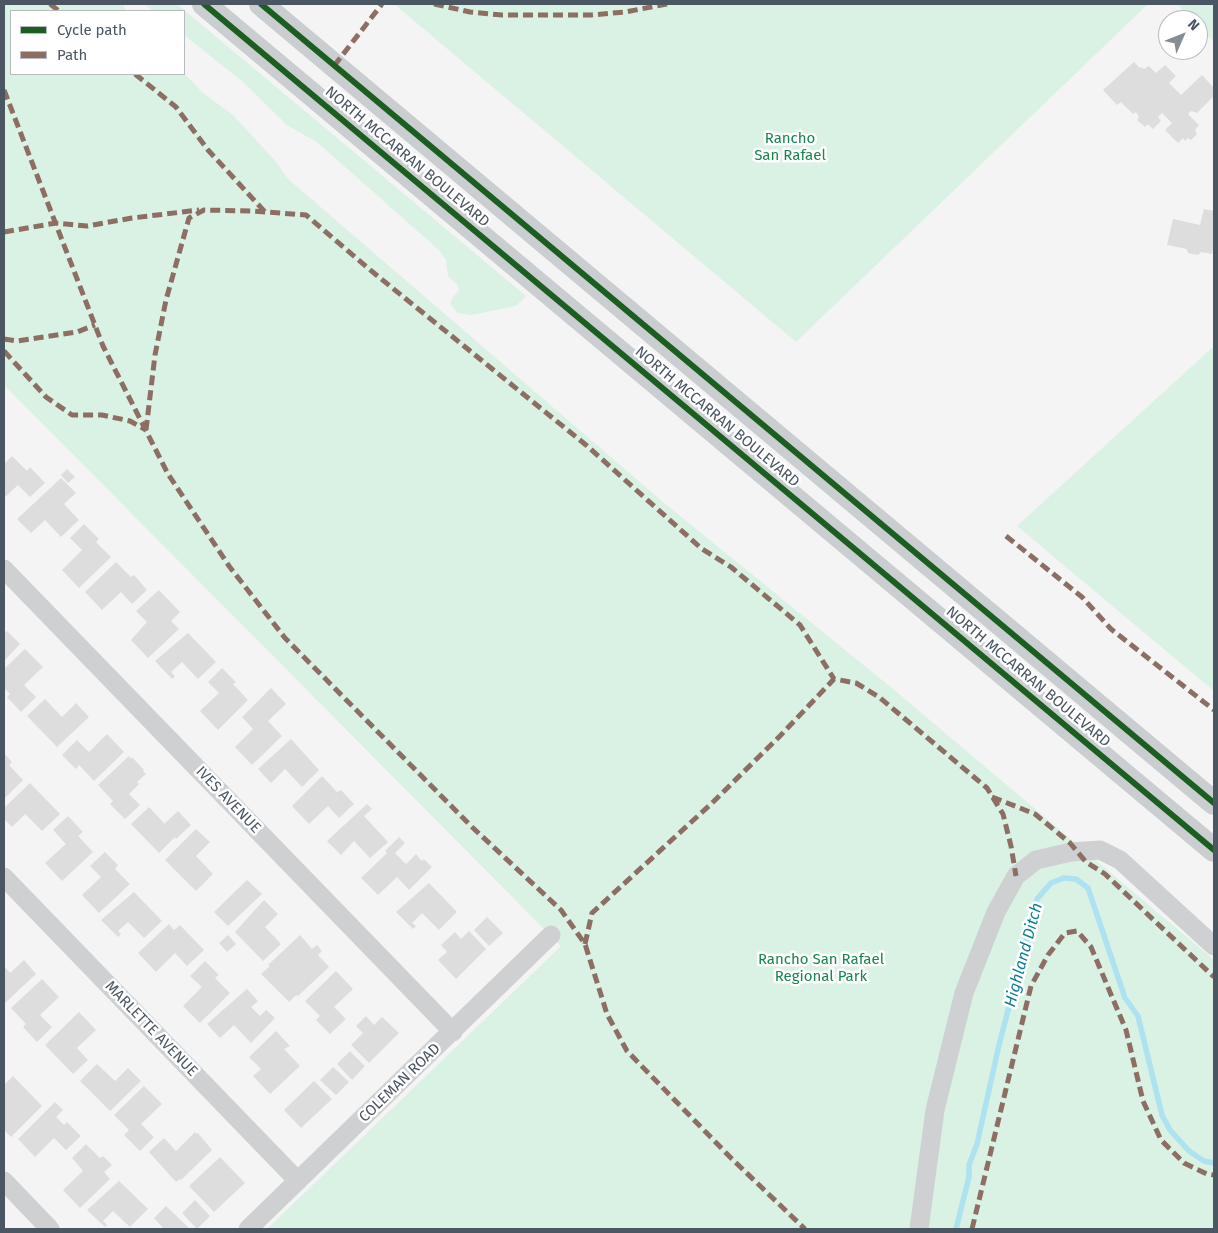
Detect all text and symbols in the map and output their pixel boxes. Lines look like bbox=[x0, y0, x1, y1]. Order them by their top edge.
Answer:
legend bbox=[10, 10, 185, 75]
north arrow bbox=[1158, 10, 1208, 60]
text: N bbox=[1184, 16, 1203, 34]
text: Cycle path bbox=[57, 21, 127, 39]
text: Path bbox=[57, 46, 87, 64]
street label: NORTH MCCARRAN BOULEVARD bbox=[321, 83, 493, 231]
park label: Rancho San Rafael bbox=[754, 130, 826, 165]
street label: NORTH MCCARRAN BOULEVARD bbox=[631, 343, 803, 491]
street label: NORTH MCCARRAN BOULEVARD bbox=[942, 603, 1114, 751]
street label: IVES AVENUE bbox=[192, 763, 264, 837]
water label: Highland Ditch bbox=[1001, 901, 1047, 1009]
park label: Rancho San Rafael Regional Park bbox=[758, 951, 884, 986]
street label: MARLETTE AVENUE bbox=[101, 978, 201, 1080]
street label: COLEMAN ROAD bbox=[356, 1040, 444, 1126]

